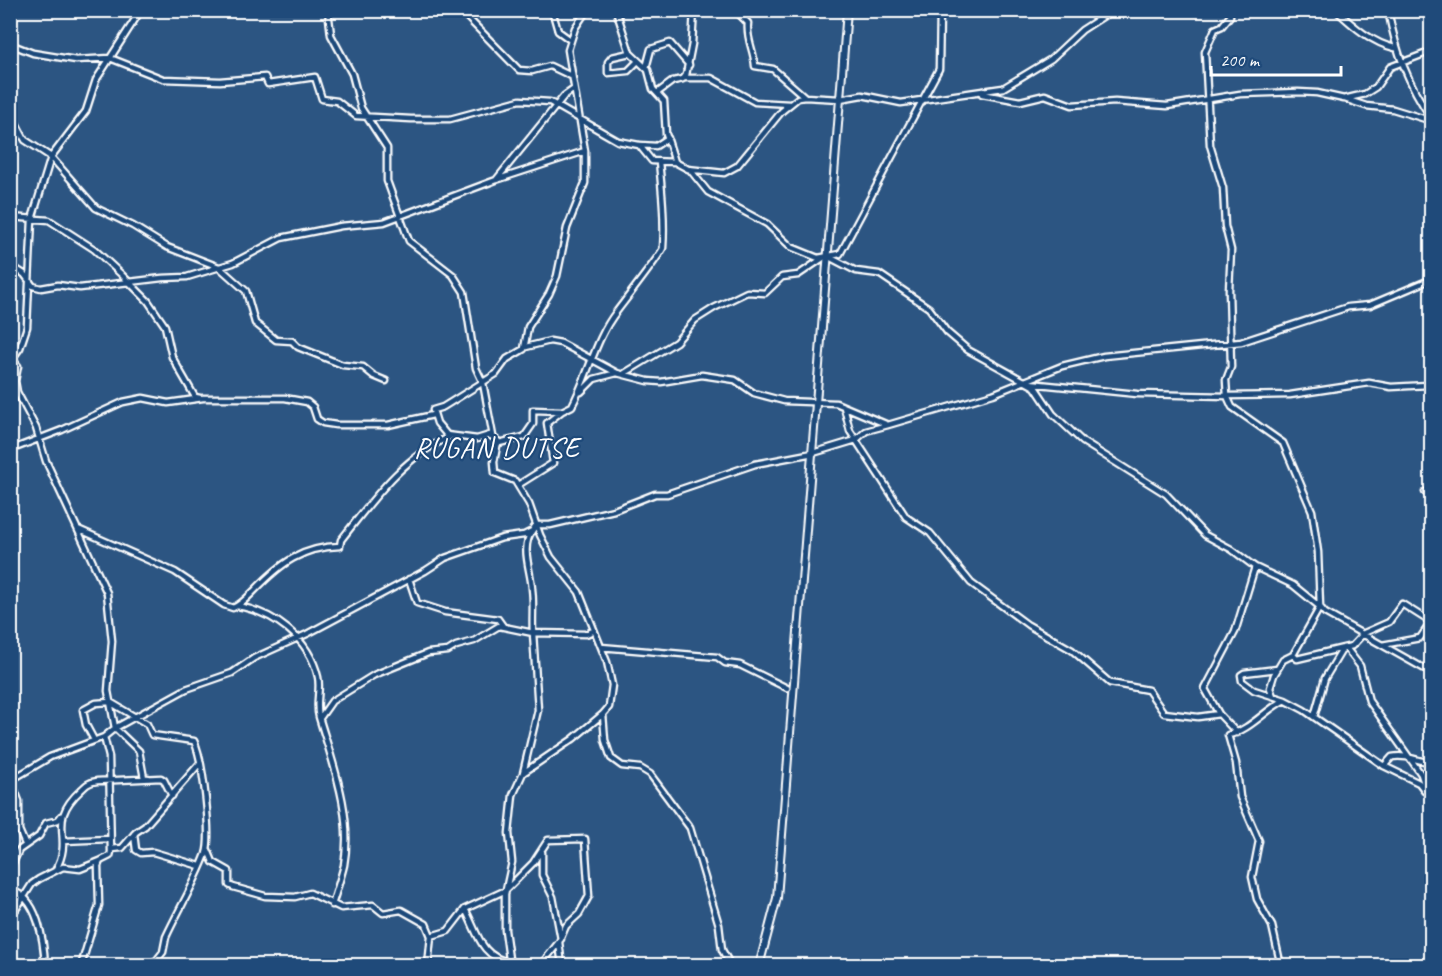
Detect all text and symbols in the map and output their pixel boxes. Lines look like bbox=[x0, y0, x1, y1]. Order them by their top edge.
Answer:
scale bar bbox=[1211, 39, 1342, 77]
text: 200 m bbox=[1220, 49, 1261, 71]
district label: RUGAN DUTSE bbox=[414, 430, 582, 465]

